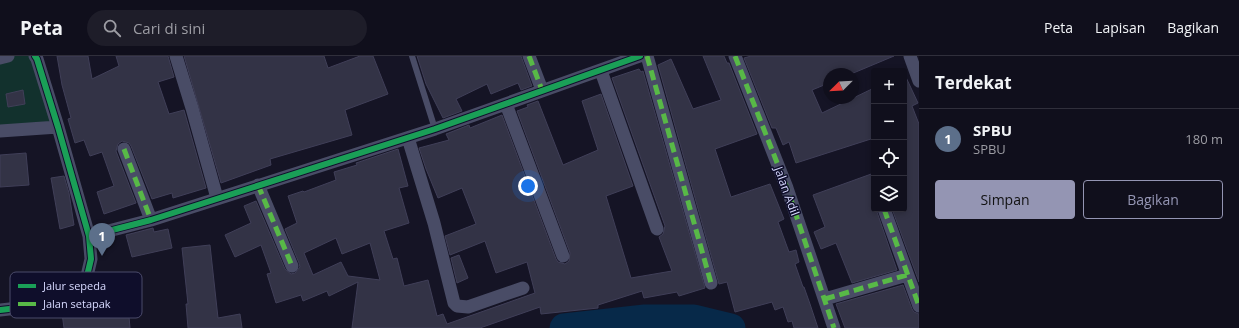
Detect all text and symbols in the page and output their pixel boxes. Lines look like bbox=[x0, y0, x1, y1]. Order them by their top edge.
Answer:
search box bbox=[87, 10, 367, 46]
text: Peta bbox=[20, 15, 63, 41]
icon: search bbox=[101, 17, 123, 39]
text: Cari di sini bbox=[133, 18, 205, 38]
text: Peta bbox=[1044, 18, 1073, 37]
text: Lapisan bbox=[1095, 18, 1145, 37]
text: Bagikan bbox=[1167, 18, 1219, 37]
north arrow bbox=[823, 68, 859, 104]
map controls bbox=[871, 68, 907, 212]
button: + bbox=[871, 68, 907, 104]
text: Terdekat bbox=[935, 71, 1012, 94]
button: − bbox=[871, 104, 907, 140]
text: SPBU bbox=[973, 120, 1012, 140]
text: 1 bbox=[944, 130, 952, 148]
text: 180 m bbox=[1185, 130, 1223, 148]
button: locate bbox=[871, 140, 907, 176]
text: SPBU bbox=[973, 140, 1006, 158]
street label: Jalan Adil bbox=[770, 163, 804, 218]
your location bbox=[518, 176, 538, 196]
button: layers bbox=[871, 176, 907, 212]
button: Simpan bbox=[935, 180, 1075, 219]
button: Bagikan bbox=[1083, 180, 1223, 219]
pin: 1 bbox=[89, 223, 115, 256]
legend bbox=[10, 272, 142, 318]
text: Jalur sepeda bbox=[42, 278, 106, 293]
text: Jalan setapak bbox=[42, 296, 111, 311]

